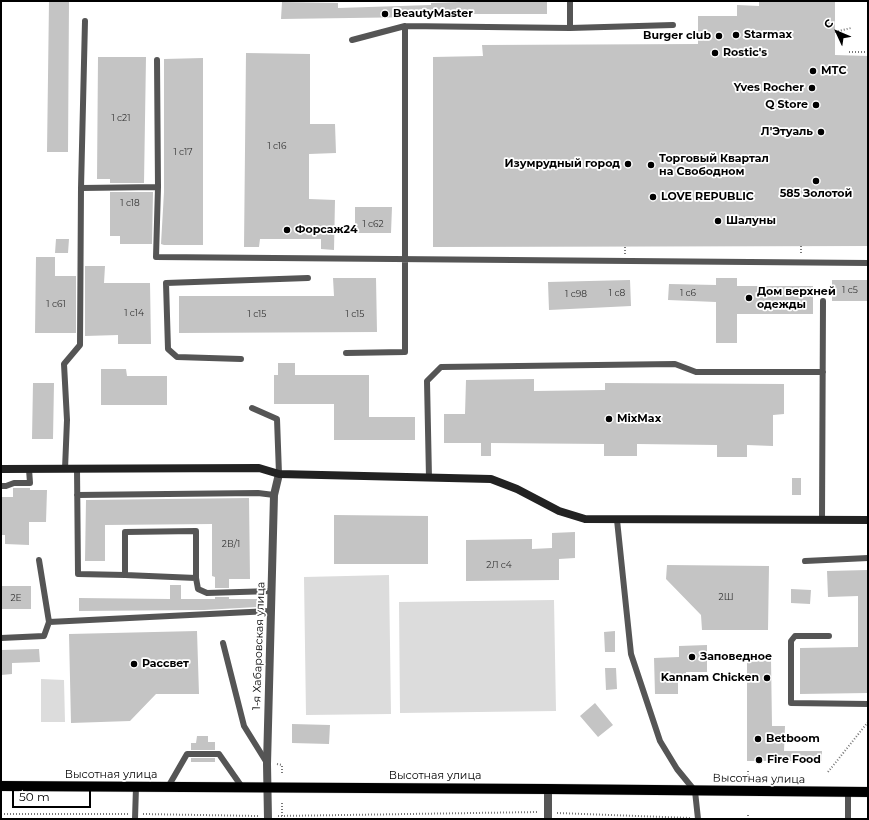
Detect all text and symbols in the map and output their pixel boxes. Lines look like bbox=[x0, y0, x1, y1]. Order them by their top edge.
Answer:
place label: BeautyMaster bbox=[393, 7, 473, 21]
marker: BeautyMaster bbox=[380, 9, 390, 19]
north arrow bbox=[817, 12, 857, 52]
text: С bbox=[821, 16, 836, 31]
place label: Starmax bbox=[744, 28, 792, 42]
place label: Burger club bbox=[643, 29, 711, 43]
marker: Starmax bbox=[731, 30, 741, 40]
marker: Burger club bbox=[714, 31, 724, 41]
place label: Rostic's bbox=[723, 46, 767, 60]
marker: Rostic's bbox=[710, 48, 720, 58]
place label: МТС bbox=[821, 64, 846, 78]
marker: МТС bbox=[808, 66, 818, 76]
place label: Yves Rocher bbox=[734, 81, 804, 95]
marker: Yves Rocher bbox=[807, 83, 817, 93]
place label: Q Store bbox=[765, 98, 808, 112]
marker: Q Store bbox=[811, 100, 821, 110]
house number: 1 с21 bbox=[112, 113, 130, 123]
place label: Л'Этуаль bbox=[761, 125, 813, 139]
marker: Л'Этуаль bbox=[816, 127, 826, 137]
house number: 1 с16 bbox=[267, 141, 287, 151]
house number: 1 с17 bbox=[173, 147, 193, 157]
place label: Торговый Квартал на Свободном bbox=[659, 152, 769, 178]
place label: Изумрудный город bbox=[504, 157, 620, 171]
marker: Изумрудный город bbox=[623, 159, 633, 169]
marker: Торговый Квартал на Свободном bbox=[646, 160, 656, 170]
marker: 585 Золотой bbox=[811, 176, 821, 186]
place label: 585 Золотой bbox=[780, 187, 852, 201]
place label: LOVE REPUBLIC bbox=[661, 190, 754, 204]
marker: LOVE REPUBLIC bbox=[648, 192, 658, 202]
house number: 1 с18 bbox=[120, 198, 140, 208]
place label: Шалуны bbox=[726, 214, 776, 228]
marker: Шалуны bbox=[713, 216, 723, 226]
house number: 1 с62 bbox=[362, 219, 384, 229]
place label: Форсаж24 bbox=[295, 223, 358, 237]
marker: Форсаж24 bbox=[282, 225, 292, 235]
place label: Дом верхней одежды bbox=[757, 285, 836, 311]
house number: 1 с5 bbox=[842, 285, 858, 295]
house number: 1 с8 bbox=[609, 288, 625, 298]
house number: 1 с6 bbox=[680, 288, 696, 298]
house number: 1 с98 bbox=[565, 289, 587, 299]
marker: Дом верхней одежды bbox=[744, 293, 754, 303]
house number: 1 с61 bbox=[46, 299, 66, 309]
house number: 1 с14 bbox=[124, 308, 144, 318]
house number: 1 с15 bbox=[248, 309, 266, 319]
house number: 1 с15 bbox=[346, 309, 364, 319]
place label: MixMax bbox=[617, 412, 661, 426]
marker: MixMax bbox=[604, 414, 614, 424]
house number: 2В/1 bbox=[222, 539, 240, 549]
house number: 2Л с4 bbox=[486, 560, 512, 570]
street label: 1-я Хабаровская улица bbox=[250, 582, 268, 710]
house number: 2Ш bbox=[719, 592, 733, 602]
house number: 2Е bbox=[10, 593, 22, 603]
place label: Заповедное bbox=[700, 650, 772, 664]
marker: Заповедное bbox=[687, 652, 697, 662]
place label: Рассвет bbox=[142, 657, 189, 671]
marker: Рассвет bbox=[129, 659, 139, 669]
place label: Kannam Chicken bbox=[661, 671, 759, 685]
marker: Kannam Chicken bbox=[762, 673, 772, 683]
place label: Betboom bbox=[766, 732, 820, 746]
marker: Betboom bbox=[753, 734, 763, 744]
place label: Fire Food bbox=[767, 753, 821, 767]
marker: Fire Food bbox=[754, 755, 764, 765]
street label: Высотная улица bbox=[65, 768, 157, 782]
street label: Высотная улица bbox=[389, 769, 481, 783]
street label: Высотная улица bbox=[713, 772, 805, 786]
scale bar bbox=[14, 782, 93, 808]
text: 50 m bbox=[19, 789, 50, 804]

